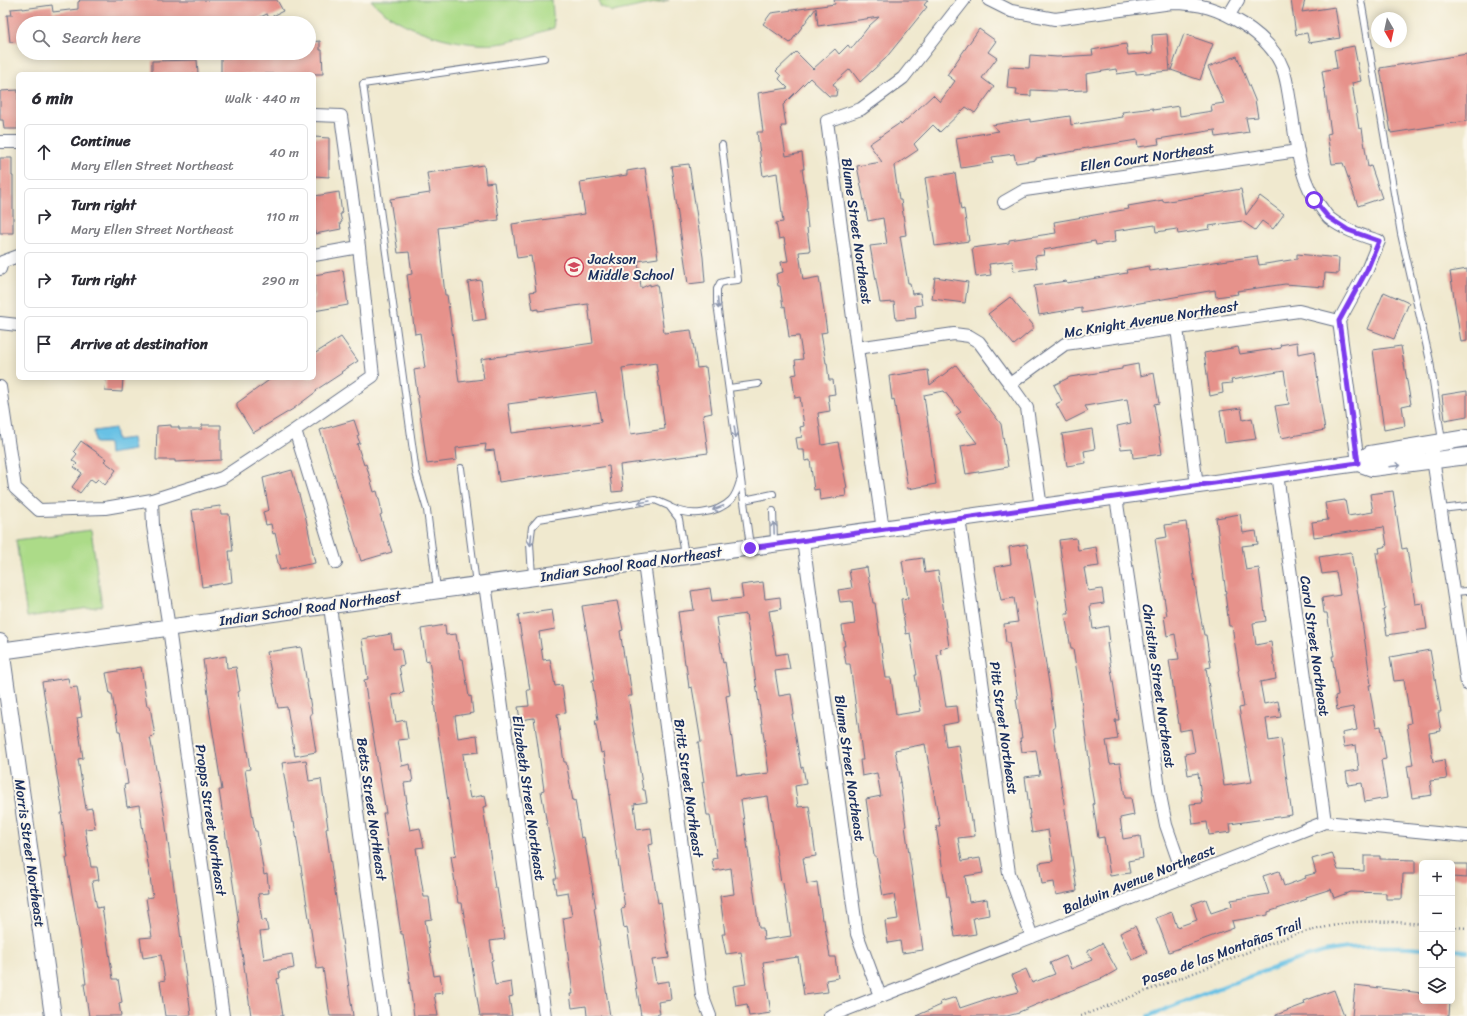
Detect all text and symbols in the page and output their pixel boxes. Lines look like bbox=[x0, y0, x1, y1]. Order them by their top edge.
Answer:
north arrow bbox=[1371, 12, 1407, 48]
search box bbox=[16, 16, 316, 60]
text: Search here bbox=[62, 25, 141, 51]
icon: search bbox=[30, 27, 52, 49]
text: 6 min bbox=[32, 83, 73, 113]
text: Walk · 440 m bbox=[225, 87, 300, 110]
text: Continue bbox=[71, 128, 131, 154]
street label: Ellen Court Northeast bbox=[1078, 136, 1216, 179]
icon: ahead bbox=[33, 141, 55, 163]
text: 40 m bbox=[269, 141, 299, 164]
text: Mary Ellen Street Northeast bbox=[71, 154, 234, 177]
street label: Blume Street Northeast bbox=[834, 156, 879, 306]
route start bbox=[1305, 191, 1323, 209]
text: Turn right bbox=[71, 192, 136, 218]
icon: right bbox=[33, 205, 55, 227]
text: 110 m bbox=[266, 205, 299, 228]
text: Mary Ellen Street Northeast bbox=[71, 218, 234, 241]
place label: Jackson Middle School bbox=[587, 247, 675, 288]
school or university icon: Jackson Middle School bbox=[563, 256, 585, 278]
text: Turn right bbox=[71, 267, 136, 293]
icon: right bbox=[33, 269, 55, 291]
text: 290 m bbox=[262, 269, 299, 292]
street label: Mc Knight Avenue Northeast bbox=[1062, 293, 1241, 346]
one-way arrow bbox=[714, 296, 721, 309]
text: Arrive at destination bbox=[71, 331, 208, 357]
icon: arrive bbox=[33, 333, 55, 355]
one-way arrow bbox=[731, 425, 739, 438]
one-way arrow bbox=[1388, 462, 1401, 469]
one-way arrow bbox=[638, 498, 651, 506]
one-way arrow bbox=[711, 505, 724, 512]
one-way arrow bbox=[770, 522, 778, 535]
one-way arrow bbox=[527, 533, 534, 546]
street label: Indian School Road Northeast bbox=[538, 539, 725, 590]
route end bbox=[741, 539, 759, 557]
street label: Carol Street Northeast bbox=[1292, 574, 1337, 718]
street label: Indian School Road Northeast bbox=[217, 583, 404, 634]
street label: Christine Street Northeast bbox=[1135, 602, 1182, 770]
street label: Pitt Street Northeast bbox=[982, 660, 1025, 796]
street label: Blume Street Northeast bbox=[827, 693, 872, 843]
street label: Elizabeth Street Northeast bbox=[505, 714, 552, 882]
street label: Britt Street Northeast bbox=[666, 717, 711, 860]
street label: Betts Street Northeast bbox=[349, 736, 394, 884]
street label: Propps Street Northeast bbox=[188, 743, 234, 899]
street label: Morris Street Northeast bbox=[7, 777, 52, 929]
street label: Baldwin Avenue Northeast bbox=[1059, 837, 1219, 922]
map controls bbox=[1419, 860, 1455, 1004]
button: + bbox=[1419, 860, 1455, 896]
button: − bbox=[1419, 896, 1455, 932]
street label: Paseo de las Montañas Trail bbox=[1138, 911, 1307, 993]
button: locate bbox=[1419, 932, 1455, 968]
button: layers bbox=[1419, 968, 1455, 1004]

